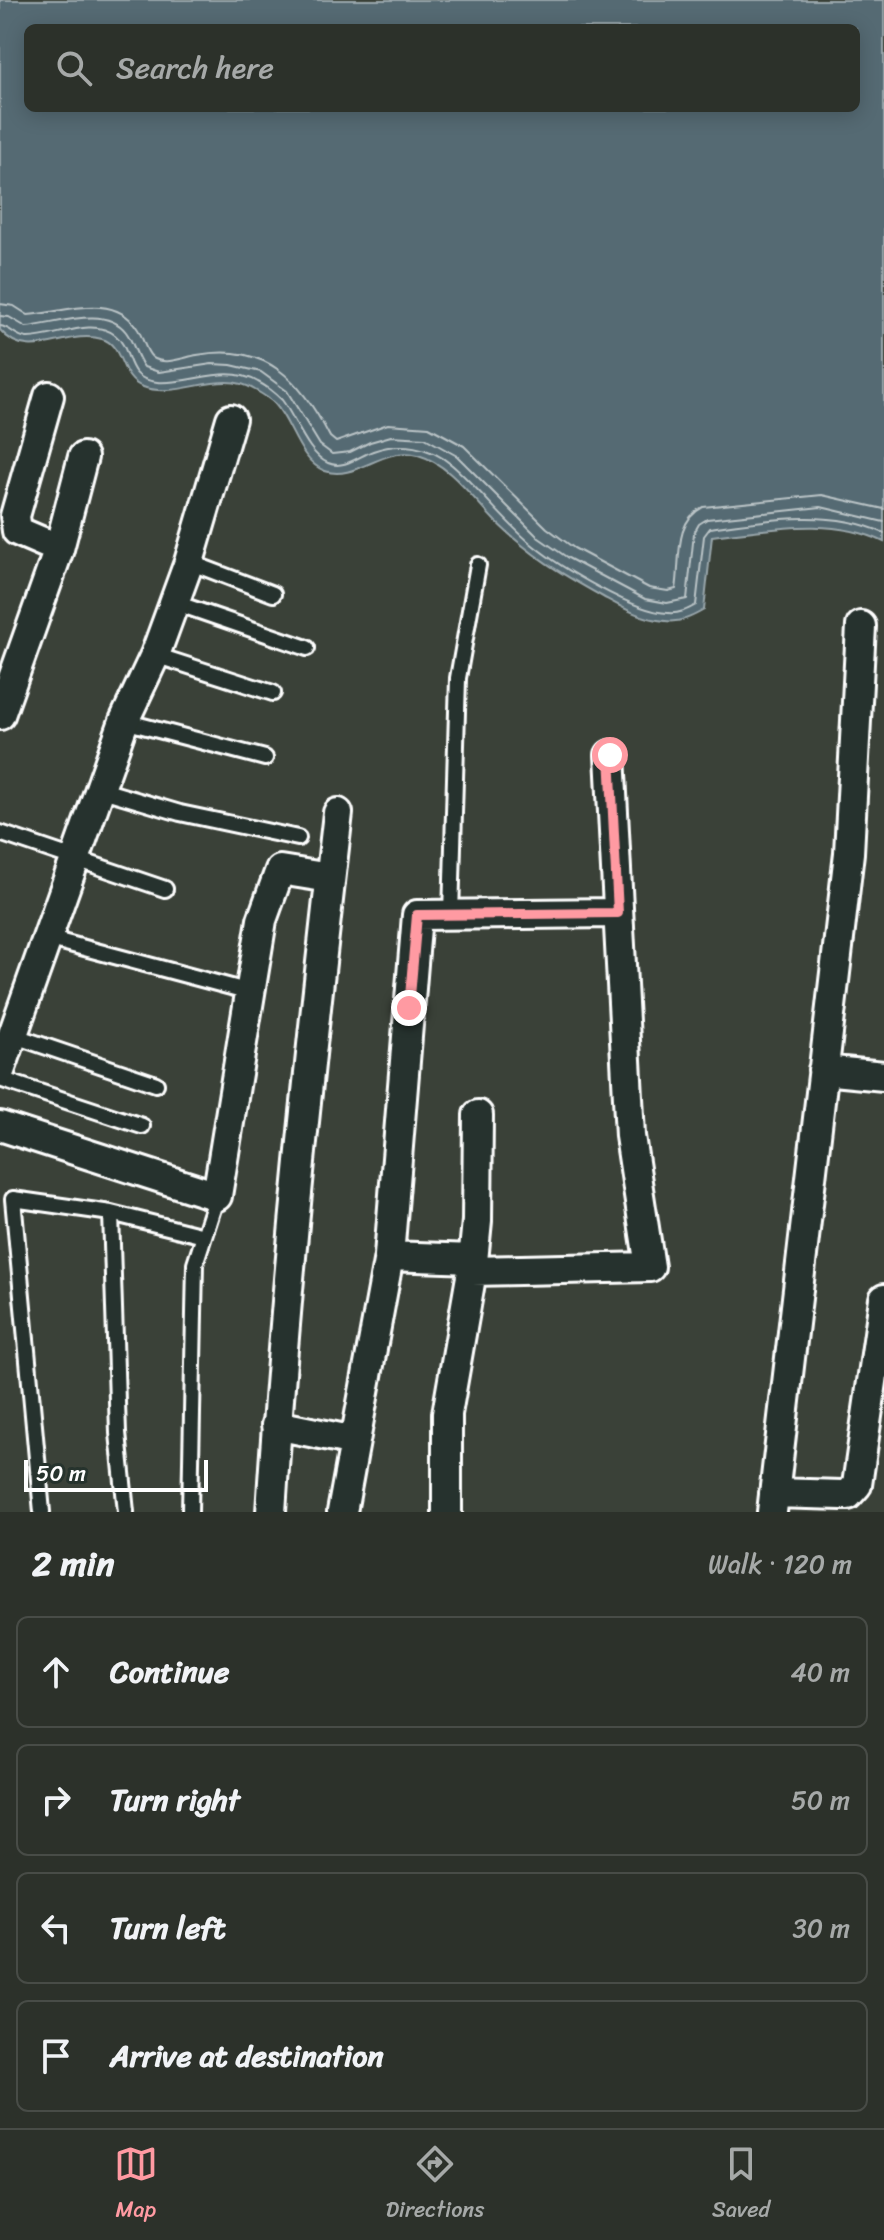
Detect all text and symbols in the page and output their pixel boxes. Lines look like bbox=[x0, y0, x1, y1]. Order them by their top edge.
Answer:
search box bbox=[24, 24, 860, 112]
text: Search here bbox=[116, 41, 274, 95]
icon: search bbox=[52, 46, 96, 90]
route start bbox=[592, 737, 628, 773]
route end bbox=[391, 990, 427, 1026]
text: 50 m bbox=[36, 1454, 86, 1493]
scale bar bbox=[24, 1456, 208, 1492]
text: 2 min bbox=[32, 1534, 114, 1594]
text: Walk · 120 m bbox=[708, 1541, 852, 1587]
text: Continue bbox=[110, 1645, 229, 1699]
text: 40 m bbox=[791, 1649, 850, 1695]
icon: ahead bbox=[34, 1650, 78, 1694]
text: Turn right bbox=[110, 1773, 240, 1827]
text: 50 m bbox=[791, 1777, 850, 1823]
icon: right bbox=[34, 1778, 78, 1822]
text: Turn left bbox=[110, 1901, 226, 1955]
text: 30 m bbox=[793, 1905, 850, 1951]
icon: left bbox=[34, 1906, 78, 1950]
text: Arrive at destination bbox=[110, 2029, 384, 2083]
icon: arrive bbox=[34, 2034, 78, 2078]
tab: Map bbox=[114, 2142, 158, 2229]
tab: Directions bbox=[386, 2142, 484, 2229]
tab: Saved bbox=[712, 2142, 770, 2229]

